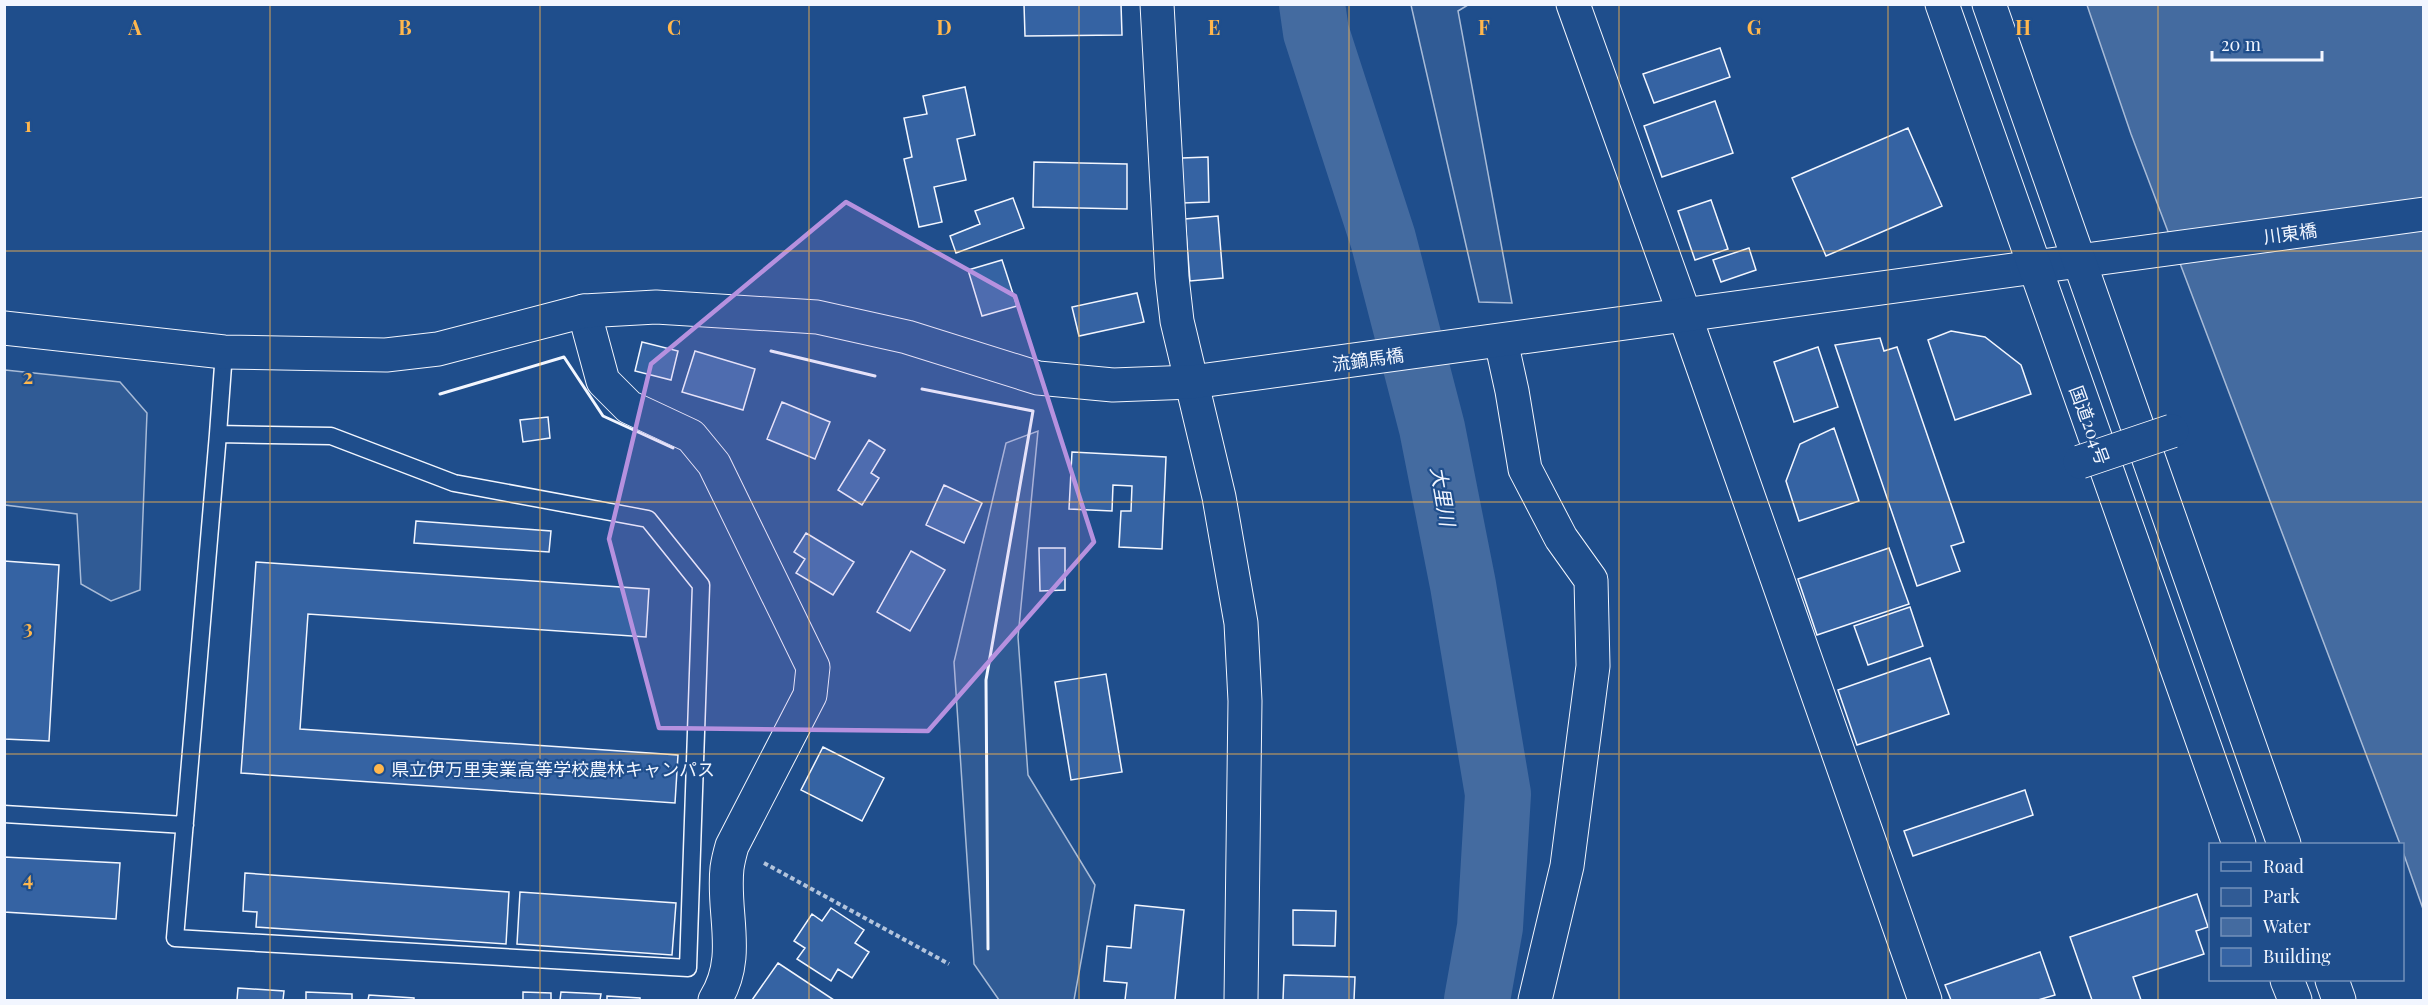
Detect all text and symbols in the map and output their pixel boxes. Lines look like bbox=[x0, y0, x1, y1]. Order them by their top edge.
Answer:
text: A bbox=[127, 13, 142, 40]
text: B bbox=[398, 13, 412, 40]
text: C bbox=[667, 13, 681, 40]
text: D bbox=[936, 13, 952, 40]
text: E bbox=[1208, 13, 1220, 40]
text: F bbox=[1478, 13, 1490, 40]
text: G bbox=[1747, 13, 1762, 40]
text: H bbox=[2015, 13, 2031, 40]
scale bar bbox=[2212, 24, 2322, 62]
text: 20 m bbox=[2221, 32, 2261, 56]
text: 1 bbox=[24, 110, 32, 137]
street label: 川東橋 bbox=[2262, 217, 2318, 249]
street label: 流鏑馬橋 bbox=[1331, 342, 1405, 376]
text: 2 bbox=[23, 362, 33, 389]
street label: 国道204号 bbox=[2065, 382, 2115, 468]
water label: 大里川 bbox=[1425, 464, 1463, 530]
text: 3 bbox=[23, 613, 33, 640]
place label: 県立伊万里実業高等学校農林キャンパス bbox=[391, 757, 715, 781]
marker: 県立伊万里実業高等学校農林キャンパス bbox=[372, 762, 386, 776]
legend bbox=[2209, 843, 2404, 981]
text: Road bbox=[2263, 854, 2304, 878]
text: 4 bbox=[23, 864, 33, 891]
text: Park bbox=[2263, 884, 2300, 908]
text: Water bbox=[2262, 914, 2311, 938]
text: Building bbox=[2263, 944, 2331, 968]

